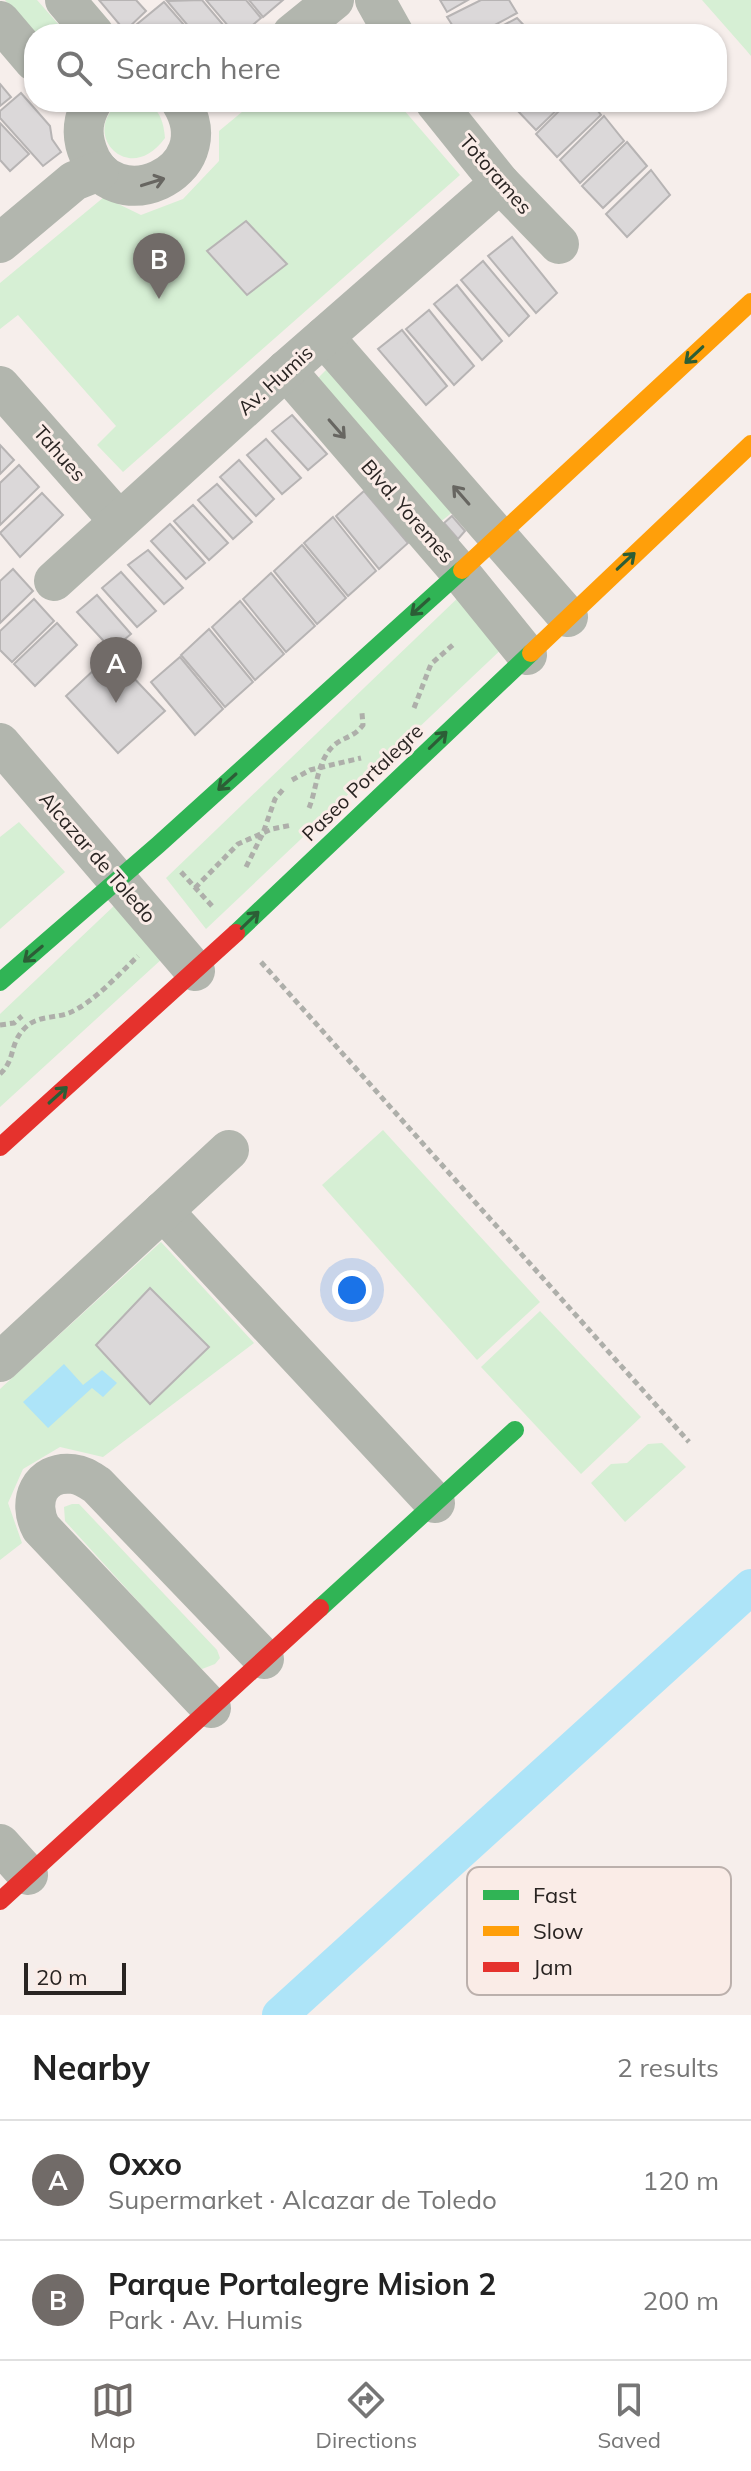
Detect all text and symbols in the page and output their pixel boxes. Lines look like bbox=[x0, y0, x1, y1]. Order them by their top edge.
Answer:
search box bbox=[24, 24, 727, 112]
icon: search bbox=[52, 46, 96, 90]
text: Search here bbox=[116, 49, 281, 87]
street label: Totorames bbox=[455, 129, 537, 219]
one-way arrow bbox=[140, 174, 165, 188]
pin: B bbox=[133, 233, 185, 299]
street label: Av. Humis bbox=[232, 340, 318, 420]
one-way arrow bbox=[684, 346, 704, 364]
one-way arrow bbox=[328, 418, 346, 438]
street label: Tahues bbox=[28, 420, 92, 486]
street label: Blvd. Yoremes bbox=[356, 454, 460, 568]
one-way arrow bbox=[452, 485, 470, 505]
one-way arrow bbox=[616, 553, 636, 571]
one-way arrow bbox=[410, 598, 430, 616]
pin: A bbox=[90, 637, 142, 703]
street label: Paseo Portalegre bbox=[296, 718, 428, 846]
one-way arrow bbox=[428, 731, 448, 750]
one-way arrow bbox=[218, 772, 238, 790]
street label: Alcazar de Toledo bbox=[34, 786, 162, 928]
one-way arrow bbox=[240, 910, 260, 929]
one-way arrow bbox=[23, 945, 43, 963]
one-way arrow bbox=[47, 1086, 67, 1104]
your location bbox=[332, 1270, 372, 1310]
legend bbox=[467, 1867, 731, 1995]
text: Fast bbox=[533, 1881, 577, 1909]
text: Slow bbox=[533, 1917, 583, 1945]
text: Jam bbox=[533, 1953, 573, 1981]
scale bar bbox=[24, 1959, 126, 1995]
text: 20 m bbox=[36, 1963, 87, 1991]
text: Nearby bbox=[32, 2046, 150, 2089]
text: 2 results bbox=[617, 2051, 719, 2084]
text: Oxxo bbox=[108, 2145, 182, 2183]
text: A bbox=[48, 2164, 68, 2197]
text: 120 m bbox=[643, 2164, 719, 2197]
text: Supermarket · Alcazar de Toledo bbox=[108, 2183, 497, 2216]
text: Parque Portalegre Mision 2 bbox=[108, 2265, 496, 2303]
text: B bbox=[49, 2284, 67, 2317]
text: 200 m bbox=[643, 2284, 719, 2317]
text: Park · Av. Humis bbox=[108, 2303, 303, 2336]
tab: Map bbox=[90, 2378, 135, 2454]
tab: Directions bbox=[316, 2378, 417, 2454]
tab: Saved bbox=[597, 2378, 661, 2454]

